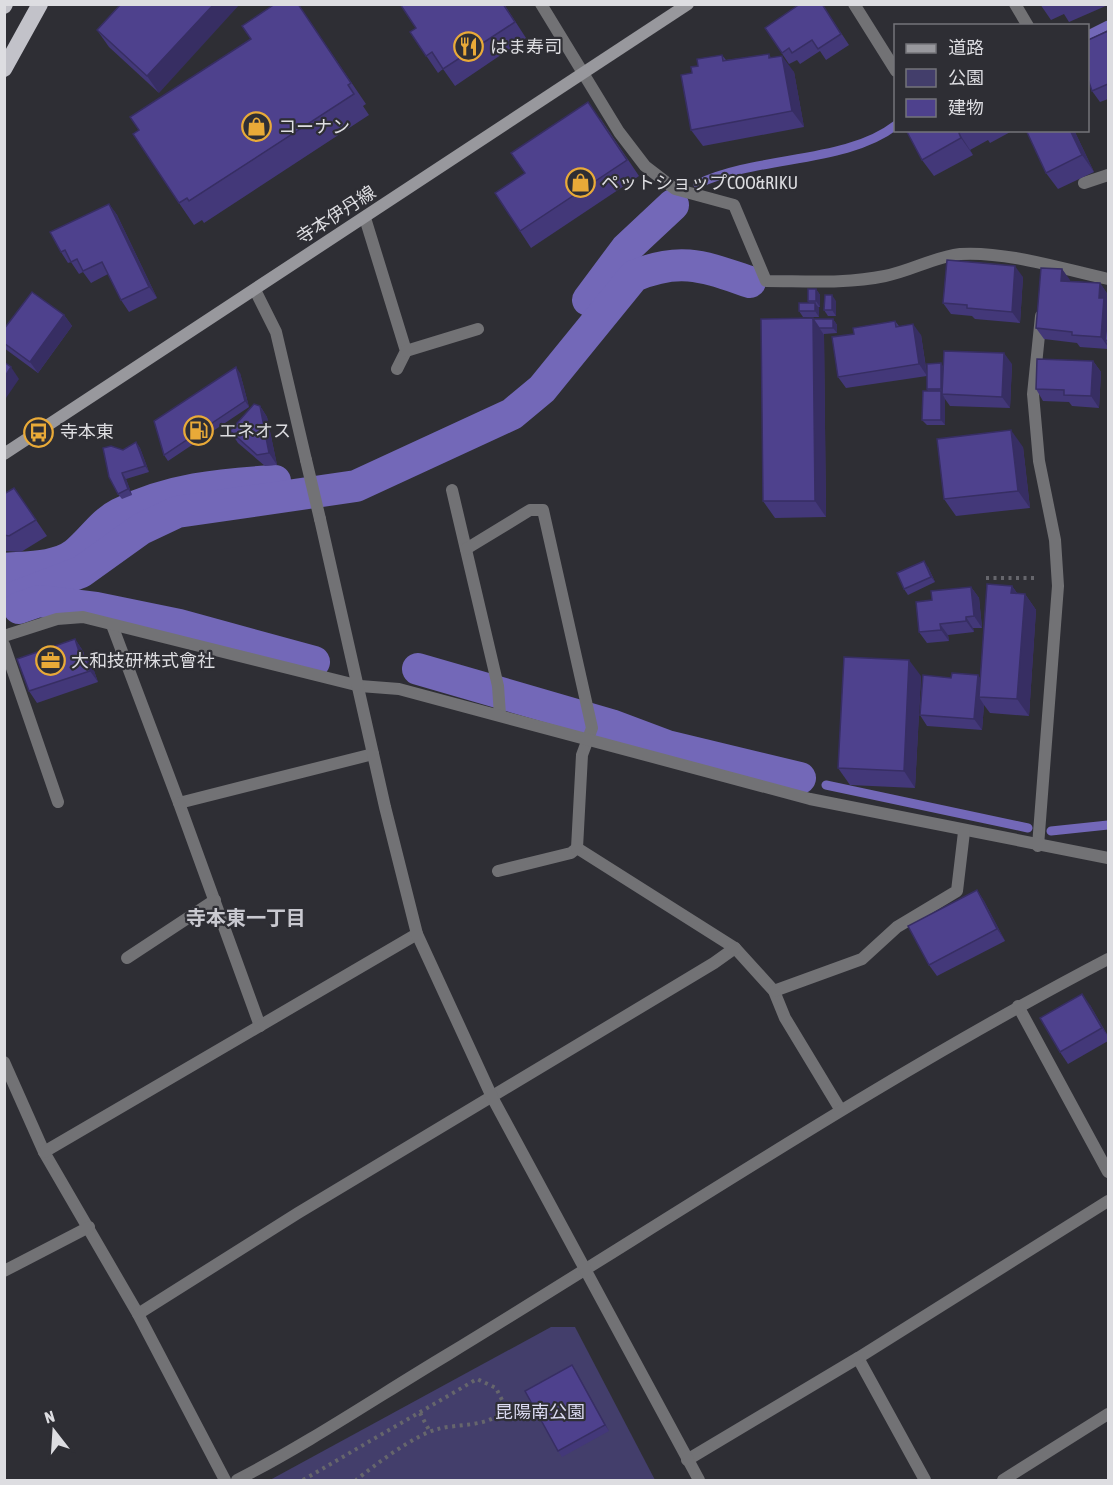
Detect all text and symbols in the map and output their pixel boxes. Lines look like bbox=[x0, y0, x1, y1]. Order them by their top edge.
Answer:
legend bbox=[894, 24, 1089, 132]
restaurant icon: はま寿司 bbox=[453, 31, 485, 63]
place label: はま寿司 bbox=[490, 36, 562, 57]
text: 道路 bbox=[948, 37, 984, 58]
text: 公園 bbox=[948, 67, 984, 88]
text: 建物 bbox=[948, 97, 984, 118]
shop icon: コーナン bbox=[241, 111, 273, 143]
place label: コーナン bbox=[278, 116, 350, 137]
shop icon: ペットショップCOO&RIKU bbox=[564, 167, 596, 199]
place label: ペットショップCOO&RIKU bbox=[601, 172, 798, 193]
street label: 寺本伊丹線 bbox=[292, 181, 379, 248]
fuel station icon: エネオス bbox=[182, 415, 214, 447]
bus stop icon: 寺本東 bbox=[23, 416, 55, 448]
place label: エネオス bbox=[219, 420, 291, 441]
place label: 寺本東 bbox=[60, 421, 114, 442]
office icon: 大和技研株式會社 bbox=[34, 645, 66, 677]
place label: 大和技研株式會社 bbox=[71, 650, 215, 671]
district label: 寺本東一丁目 bbox=[186, 906, 306, 929]
north arrow bbox=[24, 1401, 84, 1461]
park label: 昆陽南公園 bbox=[495, 1401, 585, 1422]
text: N bbox=[42, 1407, 57, 1427]

